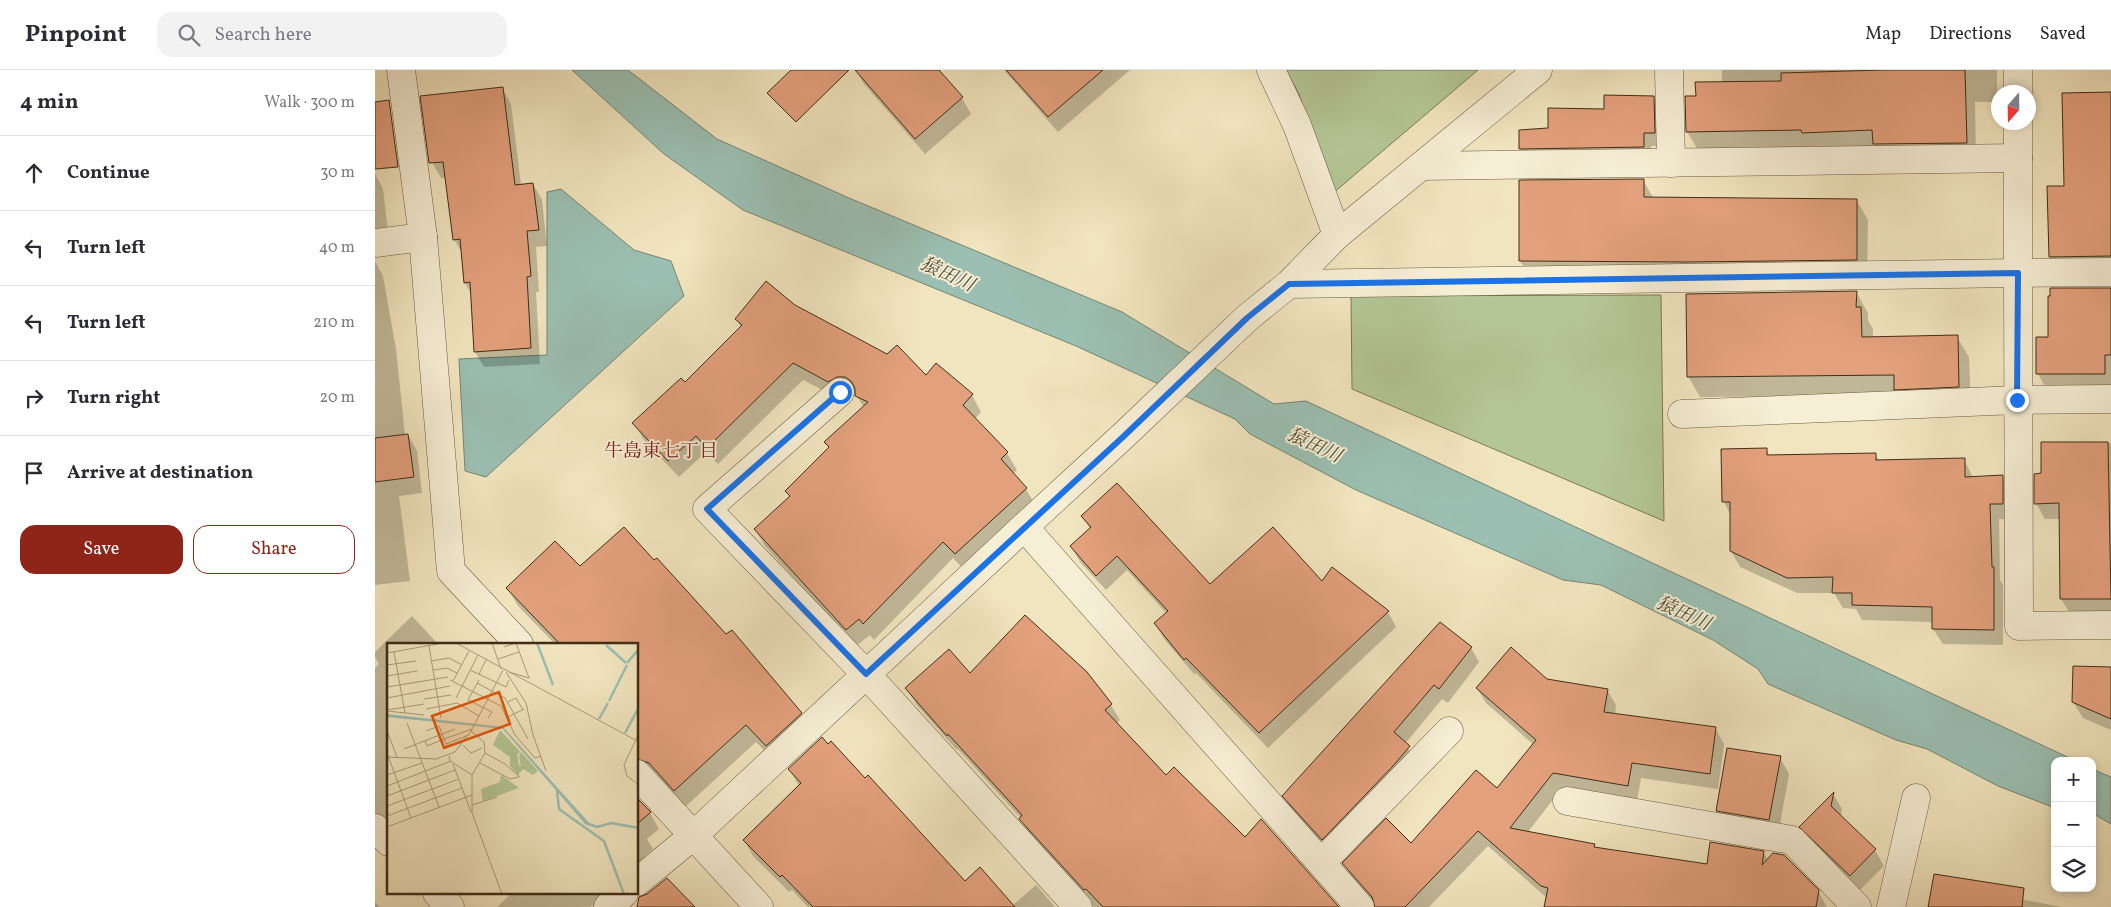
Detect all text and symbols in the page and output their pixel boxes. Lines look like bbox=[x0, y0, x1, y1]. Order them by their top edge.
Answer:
search box bbox=[157, 12, 507, 57]
text: Pinpoint bbox=[25, 18, 127, 52]
icon: search bbox=[175, 21, 203, 49]
text: Search here bbox=[215, 22, 312, 48]
text: Map bbox=[1865, 22, 1901, 47]
text: Directions bbox=[1929, 22, 2012, 47]
text: Saved bbox=[2040, 22, 2086, 47]
north arrow bbox=[1991, 85, 2036, 130]
text: 4 min bbox=[20, 88, 79, 117]
text: Walk · 300 m bbox=[264, 92, 355, 114]
icon: ahead bbox=[20, 159, 48, 187]
text: Continue bbox=[67, 160, 150, 186]
text: 30 m bbox=[320, 162, 355, 184]
icon: left bbox=[20, 234, 48, 262]
text: Turn left bbox=[67, 235, 146, 261]
text: 40 m bbox=[319, 237, 355, 259]
water label: 猿田川 bbox=[916, 251, 980, 300]
icon: left bbox=[20, 309, 48, 337]
text: Turn left bbox=[67, 310, 146, 336]
text: 210 m bbox=[313, 312, 355, 334]
route start bbox=[829, 381, 852, 404]
icon: right bbox=[20, 384, 48, 412]
text: Turn right bbox=[67, 385, 160, 411]
text: 20 m bbox=[320, 387, 355, 409]
route end bbox=[2006, 389, 2029, 412]
water label: 猿田川 bbox=[1283, 422, 1347, 471]
district label: 牛島東七丁目 bbox=[604, 439, 718, 465]
icon: arrive bbox=[20, 459, 48, 487]
text: Arrive at destination bbox=[67, 460, 253, 486]
button: Save bbox=[20, 525, 183, 574]
button: Share bbox=[193, 525, 355, 574]
water label: 猿田川 bbox=[1652, 591, 1716, 638]
inset map bbox=[387, 643, 639, 894]
map controls bbox=[2051, 757, 2096, 892]
button: + bbox=[2051, 757, 2096, 802]
button: − bbox=[2051, 802, 2096, 847]
button: layers bbox=[2051, 847, 2096, 892]

